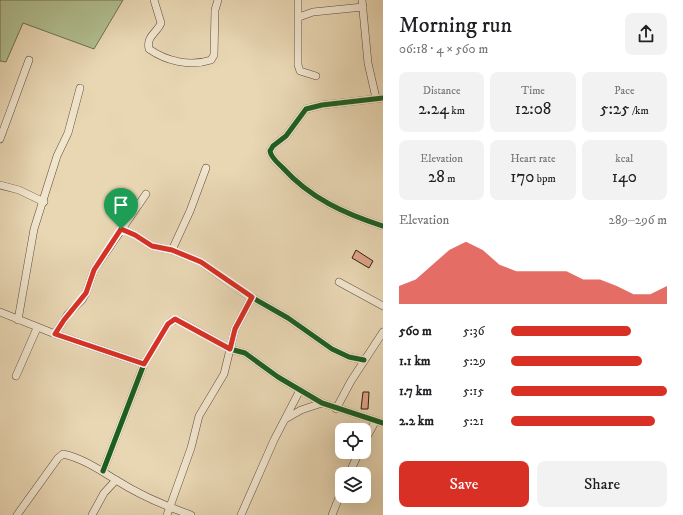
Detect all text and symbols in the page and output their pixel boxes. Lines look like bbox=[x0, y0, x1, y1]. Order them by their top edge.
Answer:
text: Morning run bbox=[399, 12, 512, 39]
button: share bbox=[625, 13, 667, 55]
text: 06:18 · 4 × 560 m bbox=[399, 41, 488, 57]
text: Distance bbox=[423, 84, 461, 98]
text: Time bbox=[521, 84, 545, 98]
text: Pace bbox=[614, 84, 635, 98]
text: 2.24 bbox=[418, 98, 449, 120]
text: 12:08 bbox=[515, 98, 551, 120]
text: 5:25 bbox=[600, 98, 630, 120]
text: km bbox=[449, 104, 465, 118]
text: /km bbox=[630, 104, 649, 118]
text: Elevation bbox=[420, 152, 463, 166]
text: Heart rate bbox=[510, 152, 556, 166]
text: kcal bbox=[615, 152, 633, 166]
text: 28 bbox=[428, 166, 445, 188]
text: 170 bbox=[510, 166, 535, 188]
text: 140 bbox=[612, 166, 637, 188]
text: m bbox=[445, 172, 455, 186]
text: bpm bbox=[535, 172, 556, 186]
pin bbox=[104, 188, 138, 229]
icon: arrive bbox=[110, 194, 132, 216]
text: Elevation bbox=[399, 212, 449, 228]
text: 289–296 m bbox=[609, 212, 667, 228]
text: 560 m bbox=[399, 323, 432, 339]
text: 5:36 bbox=[463, 323, 484, 339]
text: 1.1 km bbox=[399, 353, 431, 369]
text: 5:29 bbox=[463, 353, 486, 369]
text: 1.7 km bbox=[399, 383, 432, 399]
text: 5:15 bbox=[463, 383, 484, 399]
text: 2.2 km bbox=[399, 413, 434, 429]
text: 5:21 bbox=[463, 413, 484, 429]
map controls bbox=[335, 423, 371, 503]
button: locate bbox=[335, 423, 371, 459]
button: Save bbox=[399, 461, 529, 507]
button: Share bbox=[537, 461, 667, 507]
button: layers bbox=[335, 467, 371, 503]

